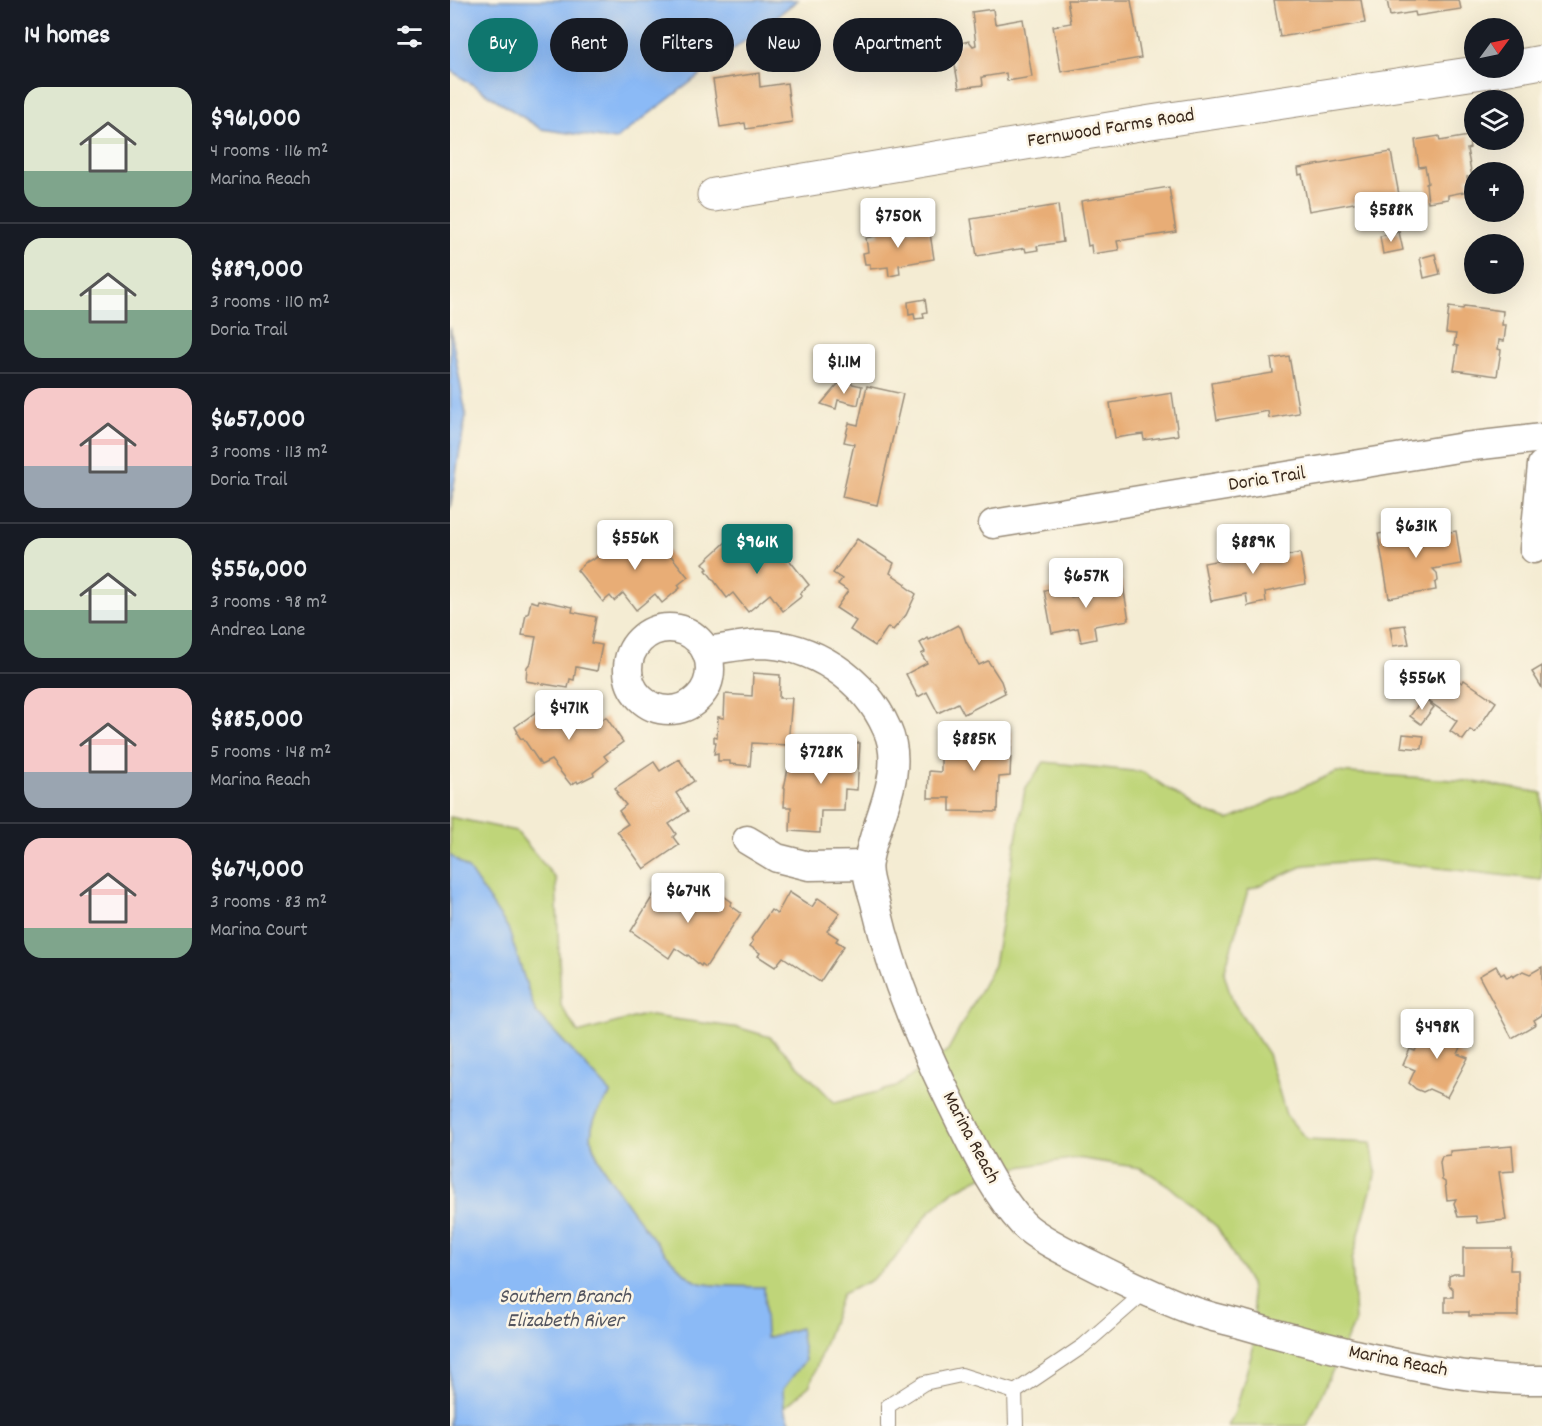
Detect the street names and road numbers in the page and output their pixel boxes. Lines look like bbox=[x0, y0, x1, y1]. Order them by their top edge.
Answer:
street label: Fernwood Farms Road bbox=[1025, 102, 1197, 156]
street label: Doria Trail bbox=[1227, 460, 1308, 500]
street label: Marina Reach bbox=[934, 1087, 1006, 1189]
street label: Marina Reach bbox=[1346, 1339, 1450, 1385]

